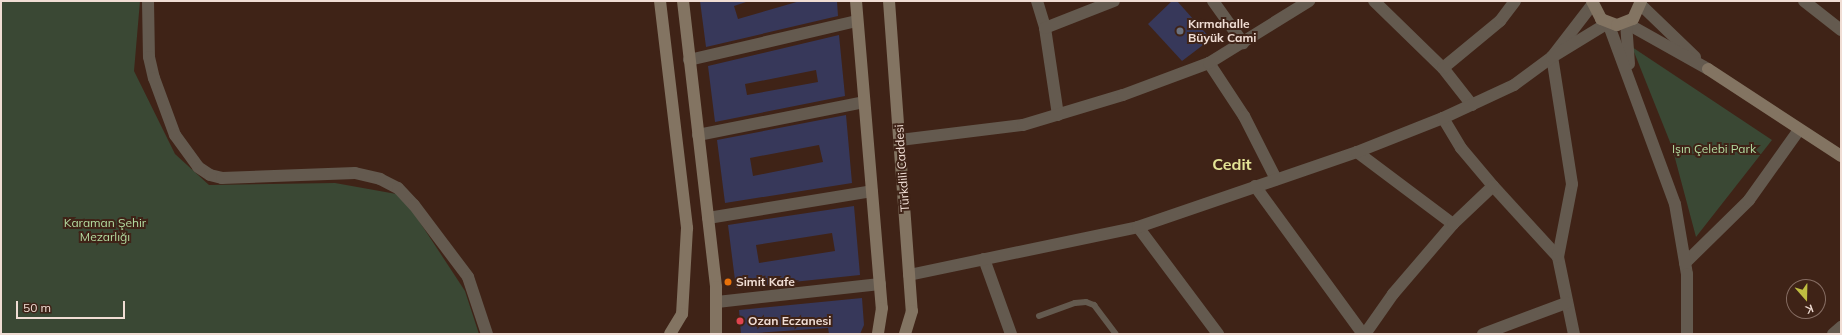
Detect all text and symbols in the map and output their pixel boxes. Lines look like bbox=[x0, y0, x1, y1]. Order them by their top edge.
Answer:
place label: Kırmahalle Büyük Cami bbox=[1188, 17, 1256, 45]
marker: Kırmahalle Büyük Cami bbox=[1175, 26, 1185, 36]
street label: Türkdili Caddesi bbox=[892, 124, 912, 212]
park label: Işın Çelebi Park bbox=[1672, 142, 1756, 156]
district label: Cedit bbox=[1212, 154, 1252, 174]
park label: Karaman Şehir Mezarlığı bbox=[64, 216, 146, 244]
place label: Simit Kafe bbox=[736, 275, 795, 289]
marker: Simit Kafe bbox=[723, 277, 733, 287]
north arrow bbox=[1786, 279, 1826, 319]
scale bar bbox=[18, 293, 127, 319]
text: 50 m bbox=[23, 300, 51, 315]
text: K bbox=[1804, 302, 1816, 317]
place label: Ozan Eczanesi bbox=[748, 314, 831, 328]
marker: Ozan Eczanesi bbox=[735, 316, 745, 326]

